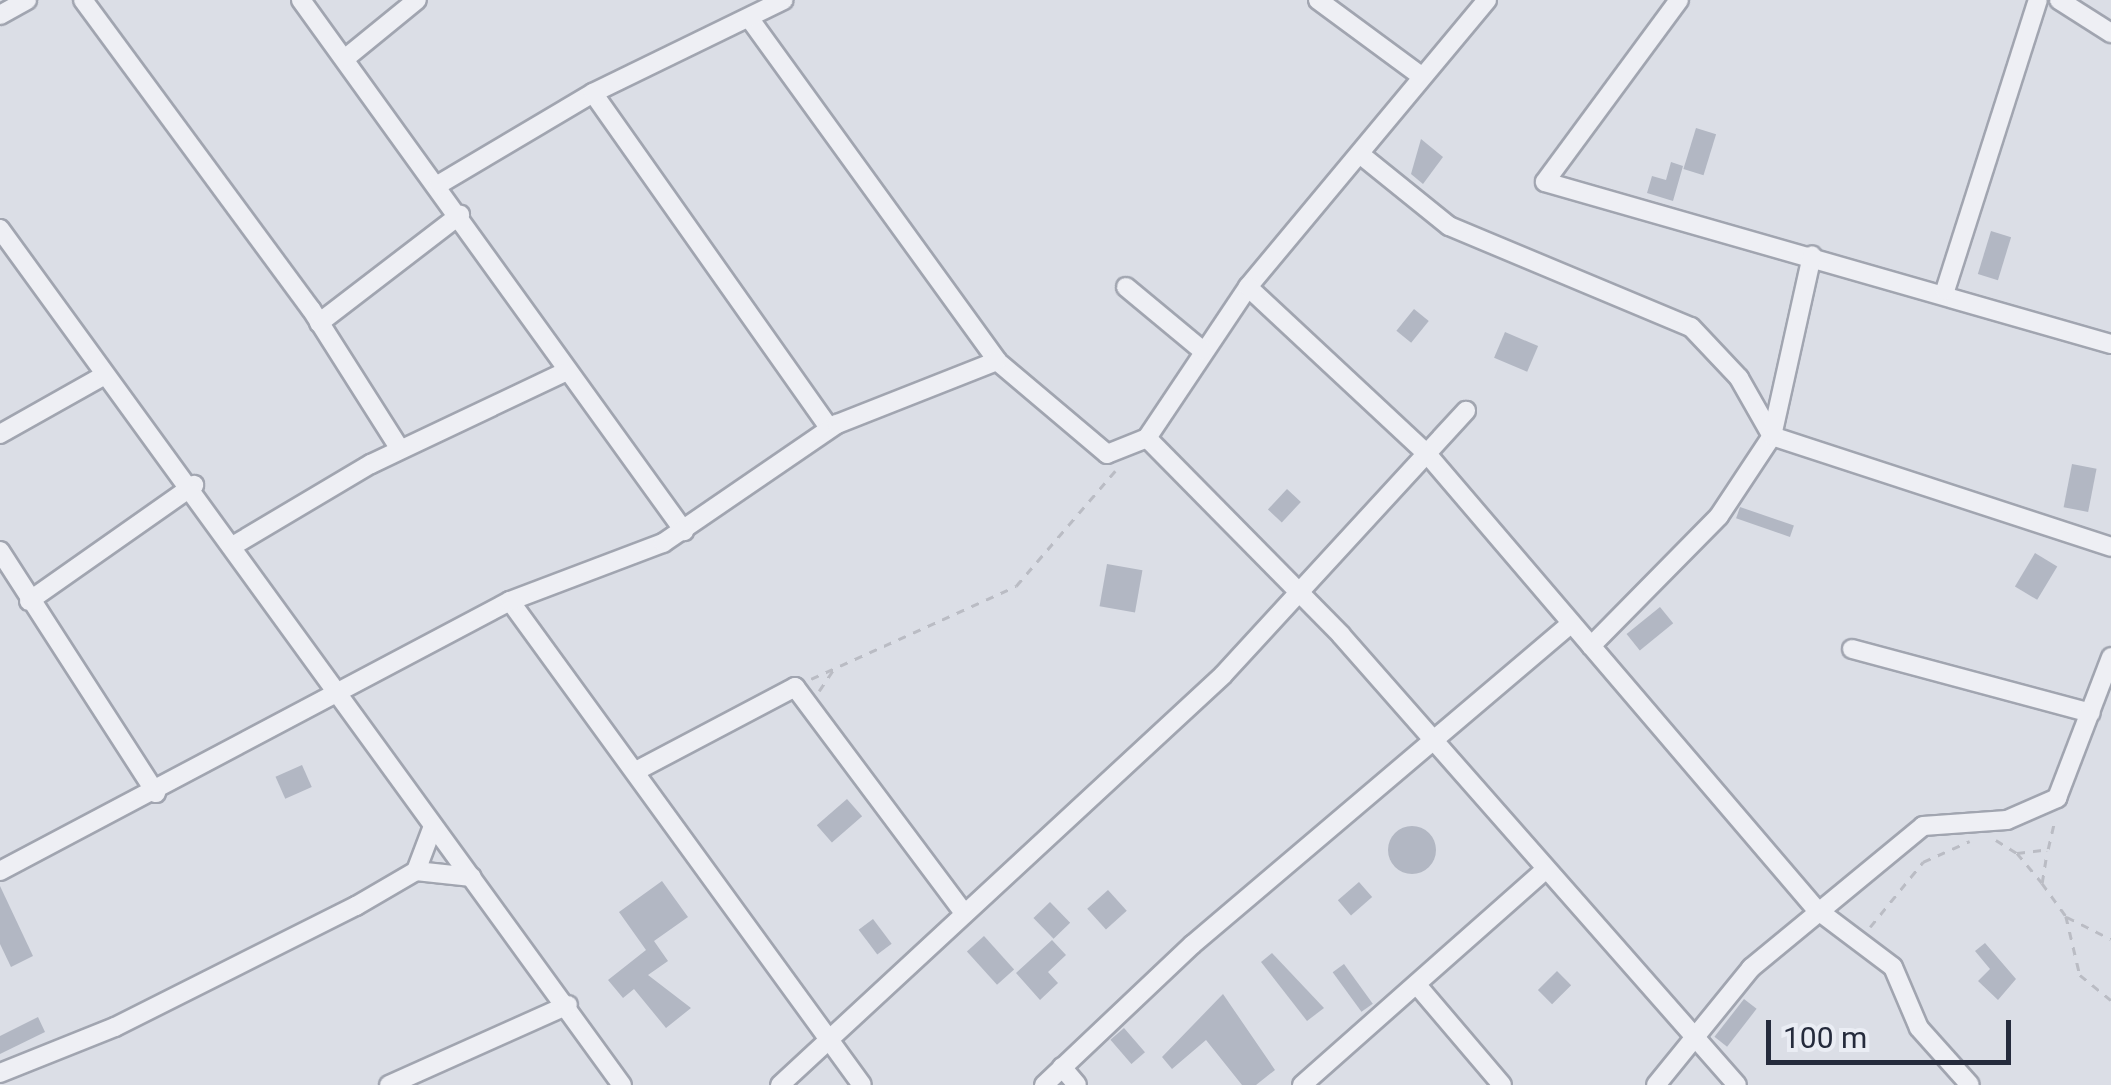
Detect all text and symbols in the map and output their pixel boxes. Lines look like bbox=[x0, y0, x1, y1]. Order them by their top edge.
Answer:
scale bar bbox=[1771, 1000, 2016, 1062]
text: 100 m bbox=[1783, 1020, 1867, 1055]

